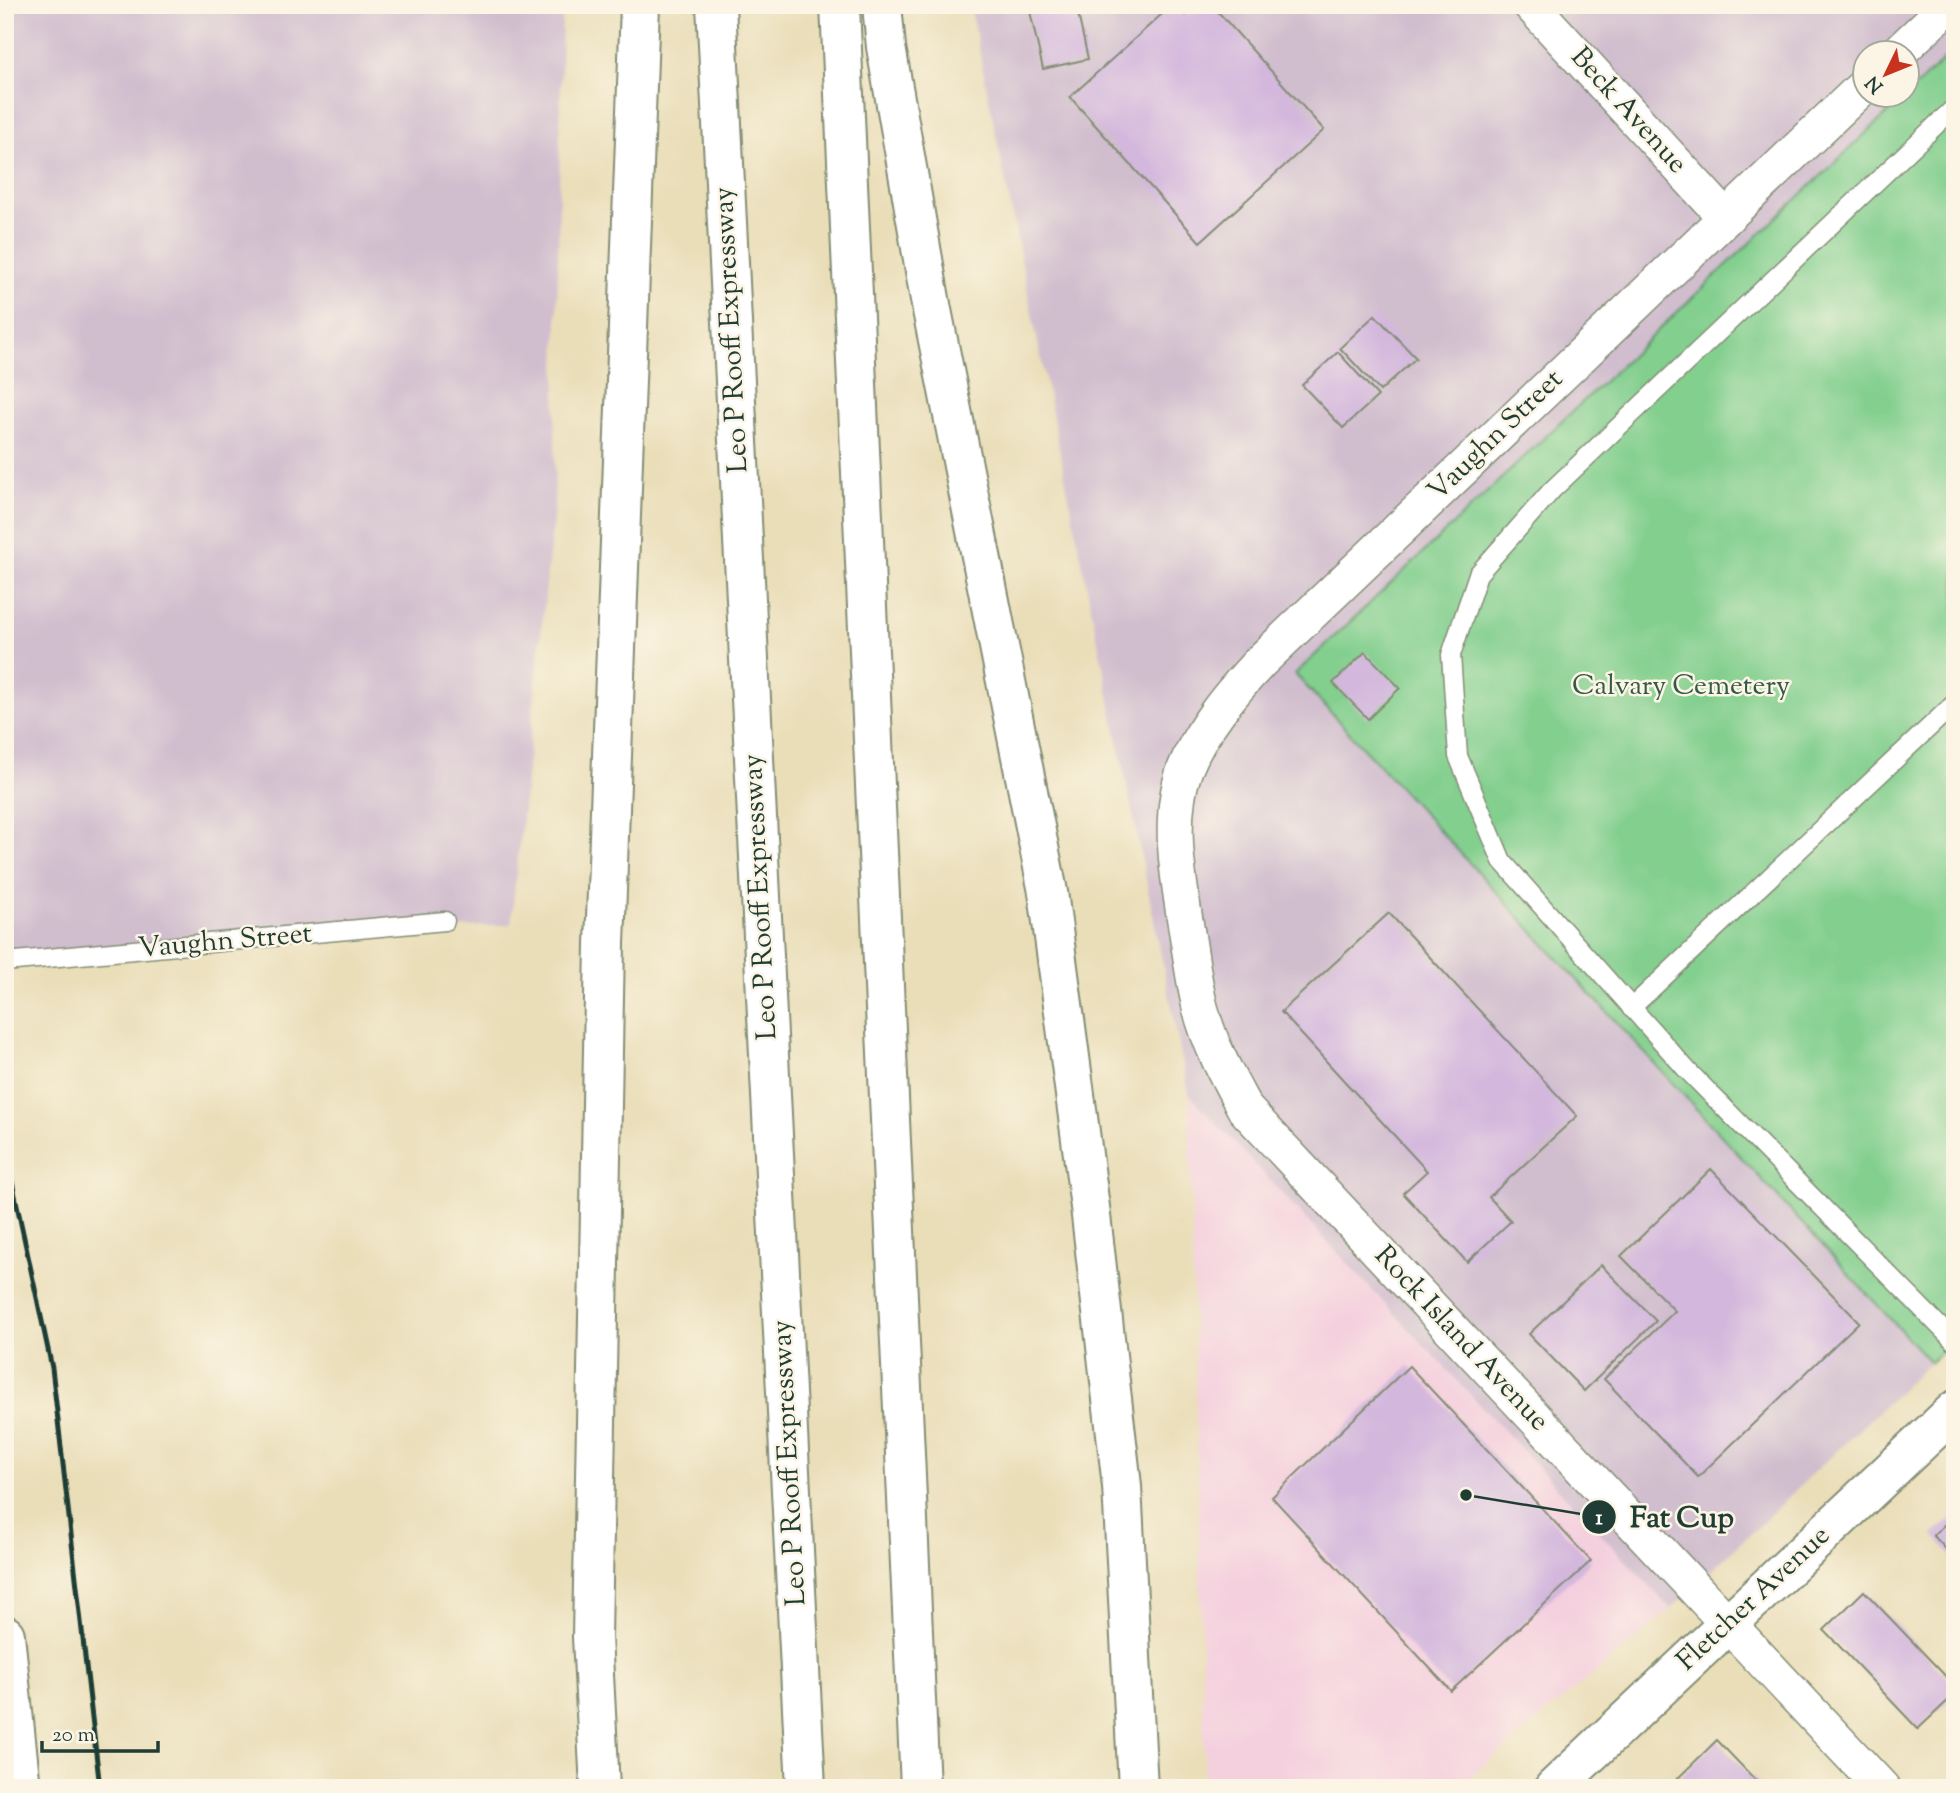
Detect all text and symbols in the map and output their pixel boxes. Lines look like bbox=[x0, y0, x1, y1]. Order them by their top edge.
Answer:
north arrow bbox=[1852, 38, 1922, 108]
street label: Beck Avenue bbox=[1560, 39, 1696, 183]
text: N bbox=[1860, 69, 1890, 99]
street label: Leo P Rooff Expressway bbox=[705, 186, 759, 474]
street label: Vaughn Street bbox=[1419, 361, 1573, 511]
park label: Calvary Cemetery bbox=[1572, 667, 1790, 707]
street label: Leo P Rooff Expressway bbox=[734, 753, 788, 1041]
street label: Vaughn Street bbox=[136, 914, 314, 970]
street label: Rock Island Avenue bbox=[1364, 1237, 1558, 1441]
street label: Leo P Rooff Expressway bbox=[763, 1319, 817, 1607]
callout: Fat Cup bbox=[1581, 1491, 1748, 1542]
text: Fat Cup bbox=[1630, 1498, 1734, 1541]
text: 1 bbox=[1595, 1504, 1603, 1534]
street label: Fletcher Avenue bbox=[1668, 1517, 1840, 1681]
scale bar bbox=[42, 1709, 158, 1753]
text: 20 m bbox=[52, 1721, 95, 1751]

